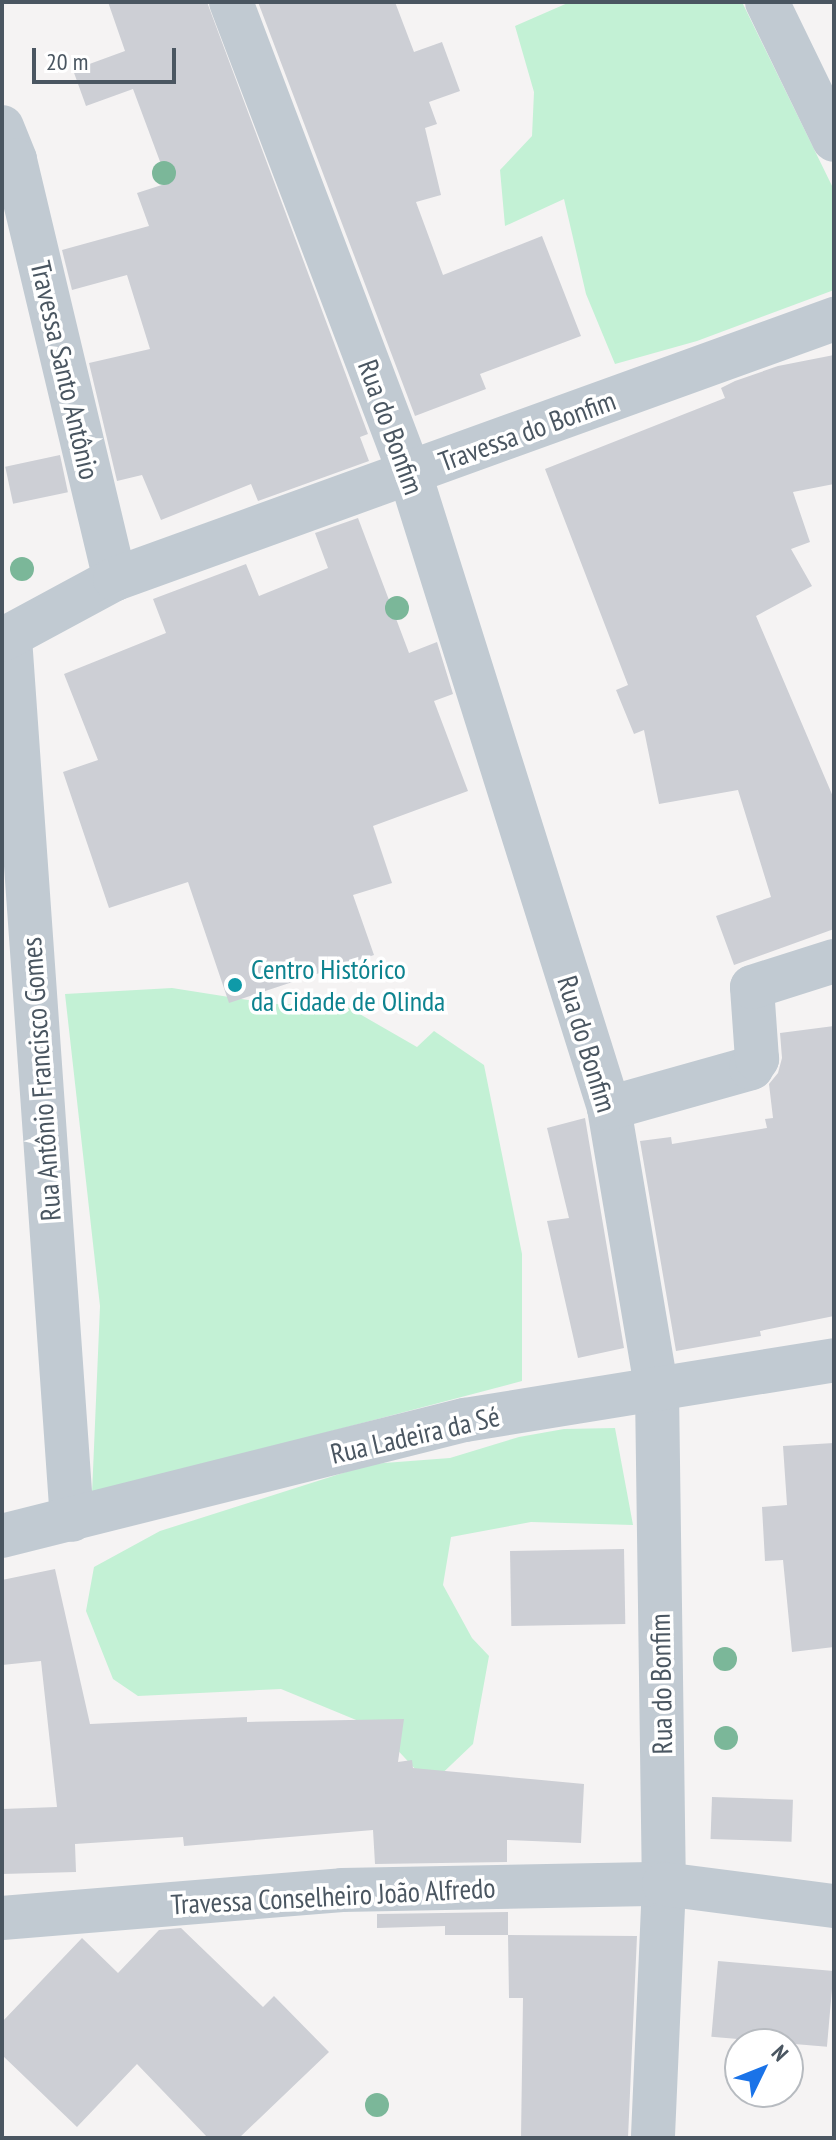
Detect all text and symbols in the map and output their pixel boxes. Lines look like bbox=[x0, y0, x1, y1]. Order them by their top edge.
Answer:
scale bar bbox=[36, 32, 180, 82]
text: 20 m bbox=[46, 46, 88, 77]
street label: Travessa Santo Antônio bbox=[23, 257, 107, 483]
street label: Rua do Bonfim bbox=[351, 355, 431, 499]
street label: Travessa do Bonfim bbox=[434, 383, 620, 479]
street label: Rua Antônio Francisco Gomes bbox=[14, 936, 68, 1222]
place label: Centro Histórico da Cidade de Olinda bbox=[251, 952, 445, 1018]
street label: Rua do Bonfim bbox=[550, 972, 624, 1116]
marker: Centro Histórico da Cidade de Olinda bbox=[226, 976, 244, 994]
street label: Rua Ladeira da Sé bbox=[327, 1399, 503, 1471]
street label: Rua do Bonfim bbox=[643, 1613, 679, 1755]
street label: Travessa Conselheiro João Alfredo bbox=[170, 1871, 496, 1921]
north arrow bbox=[724, 2028, 804, 2108]
text: N bbox=[766, 2039, 794, 2067]

